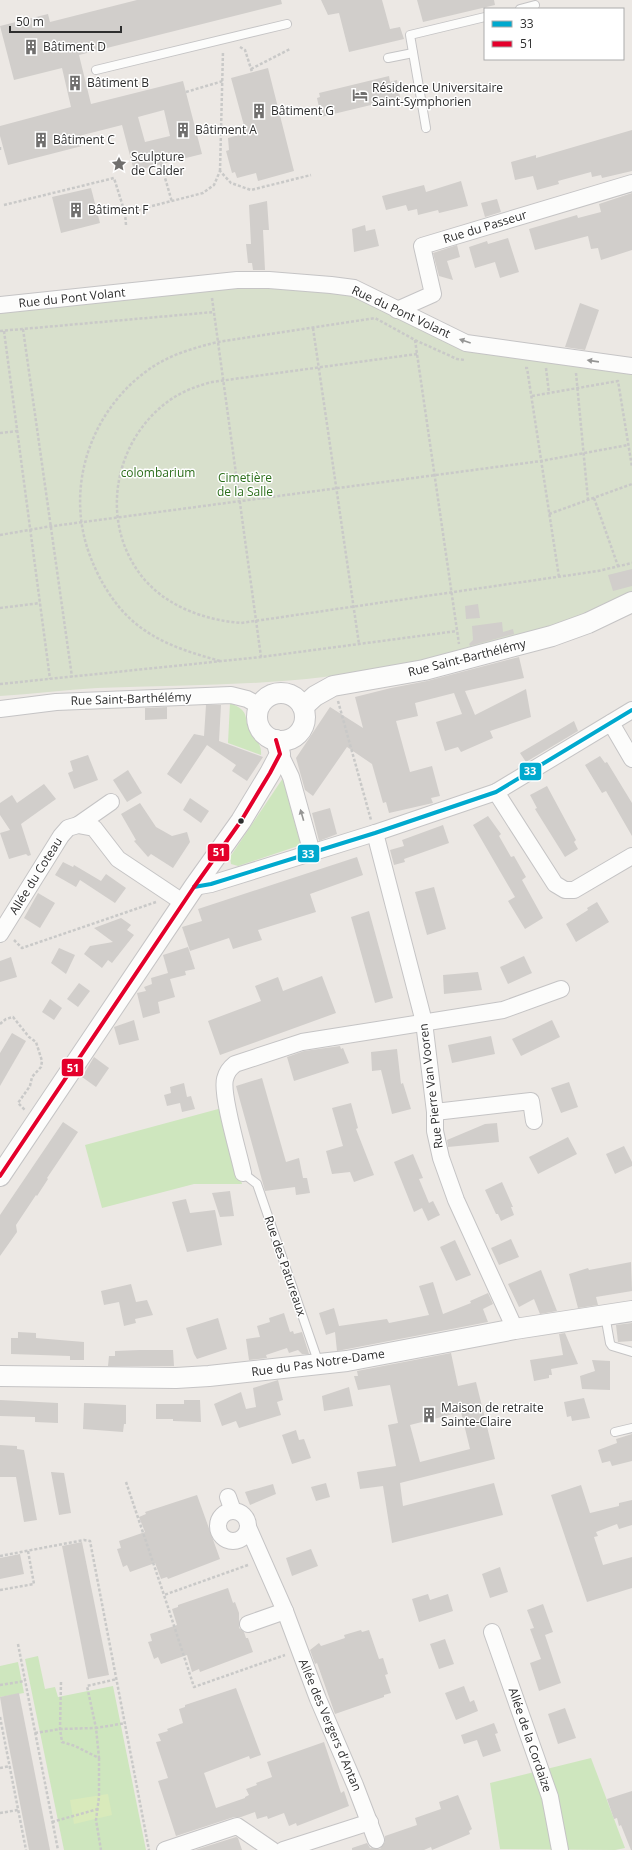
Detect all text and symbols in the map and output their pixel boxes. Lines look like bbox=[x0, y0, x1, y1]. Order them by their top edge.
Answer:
scale bar bbox=[10, 8, 121, 34]
legend bbox=[484, 8, 624, 60]
text: 50 m bbox=[16, 13, 44, 30]
text: 33 bbox=[520, 15, 534, 32]
text: 51 bbox=[520, 35, 534, 52]
building icon: Bâtiment D bbox=[22, 38, 40, 56]
place label: Bâtiment D bbox=[43, 38, 106, 55]
building icon: Bâtiment B bbox=[66, 74, 84, 92]
place label: Bâtiment B bbox=[87, 74, 149, 91]
place label: Résidence Universitaire Saint-Symphorien bbox=[372, 79, 503, 110]
hotel icon: Résidence Universitaire Saint-Symphorien bbox=[351, 86, 369, 104]
building icon: Bâtiment G bbox=[250, 102, 268, 120]
place label: Bâtiment G bbox=[271, 102, 334, 119]
building icon: Bâtiment A bbox=[174, 121, 192, 139]
place label: Bâtiment A bbox=[195, 121, 257, 138]
building icon: Bâtiment C bbox=[32, 131, 50, 149]
place label: Bâtiment C bbox=[53, 131, 115, 148]
place label: Sculpture de Calder bbox=[131, 148, 185, 179]
place icon: Sculpture de Calder bbox=[110, 155, 128, 173]
building icon: Bâtiment F bbox=[67, 201, 85, 219]
place label: Bâtiment F bbox=[88, 201, 149, 218]
street label: Rue du Passeur bbox=[441, 206, 529, 247]
street label: Rue du Pont Volant bbox=[349, 281, 453, 342]
street label: Rue du Pont Volant bbox=[18, 283, 126, 312]
one-way arrow bbox=[459, 338, 471, 344]
one-way arrow bbox=[587, 358, 599, 364]
park label: colombarium bbox=[121, 464, 195, 481]
park label: Cimetière de la Salle bbox=[217, 469, 273, 500]
street label: Rue Saint-Barthélémy bbox=[406, 634, 529, 680]
street label: Rue Saint-Barthélémy bbox=[70, 688, 193, 709]
line badge: 33 bbox=[519, 762, 542, 781]
text: 33 bbox=[524, 763, 536, 778]
one-way arrow bbox=[298, 809, 304, 821]
unlabelled marker bbox=[236, 816, 246, 826]
street label: Allée du Coteau bbox=[5, 834, 66, 918]
line badge: 51 bbox=[207, 843, 230, 862]
text: 51 bbox=[213, 844, 225, 859]
line badge: 33 bbox=[297, 844, 320, 863]
text: 33 bbox=[302, 846, 314, 861]
street label: Rue Pierre Van Vooren bbox=[414, 1022, 447, 1150]
line badge: 51 bbox=[61, 1058, 84, 1077]
text: 51 bbox=[67, 1060, 79, 1075]
street label: Rue des Patureaux bbox=[260, 1213, 311, 1319]
street label: Rue du Pas Notre-Dame bbox=[250, 1345, 386, 1380]
place label: Maison de retraite Sainte-Claire bbox=[441, 1399, 544, 1430]
building icon: Maison de retraite Sainte-Claire bbox=[420, 1406, 438, 1424]
street label: Allée des Vergers d'Antan bbox=[295, 1656, 366, 1794]
street label: Allée de la Cordaize bbox=[505, 1685, 556, 1795]

